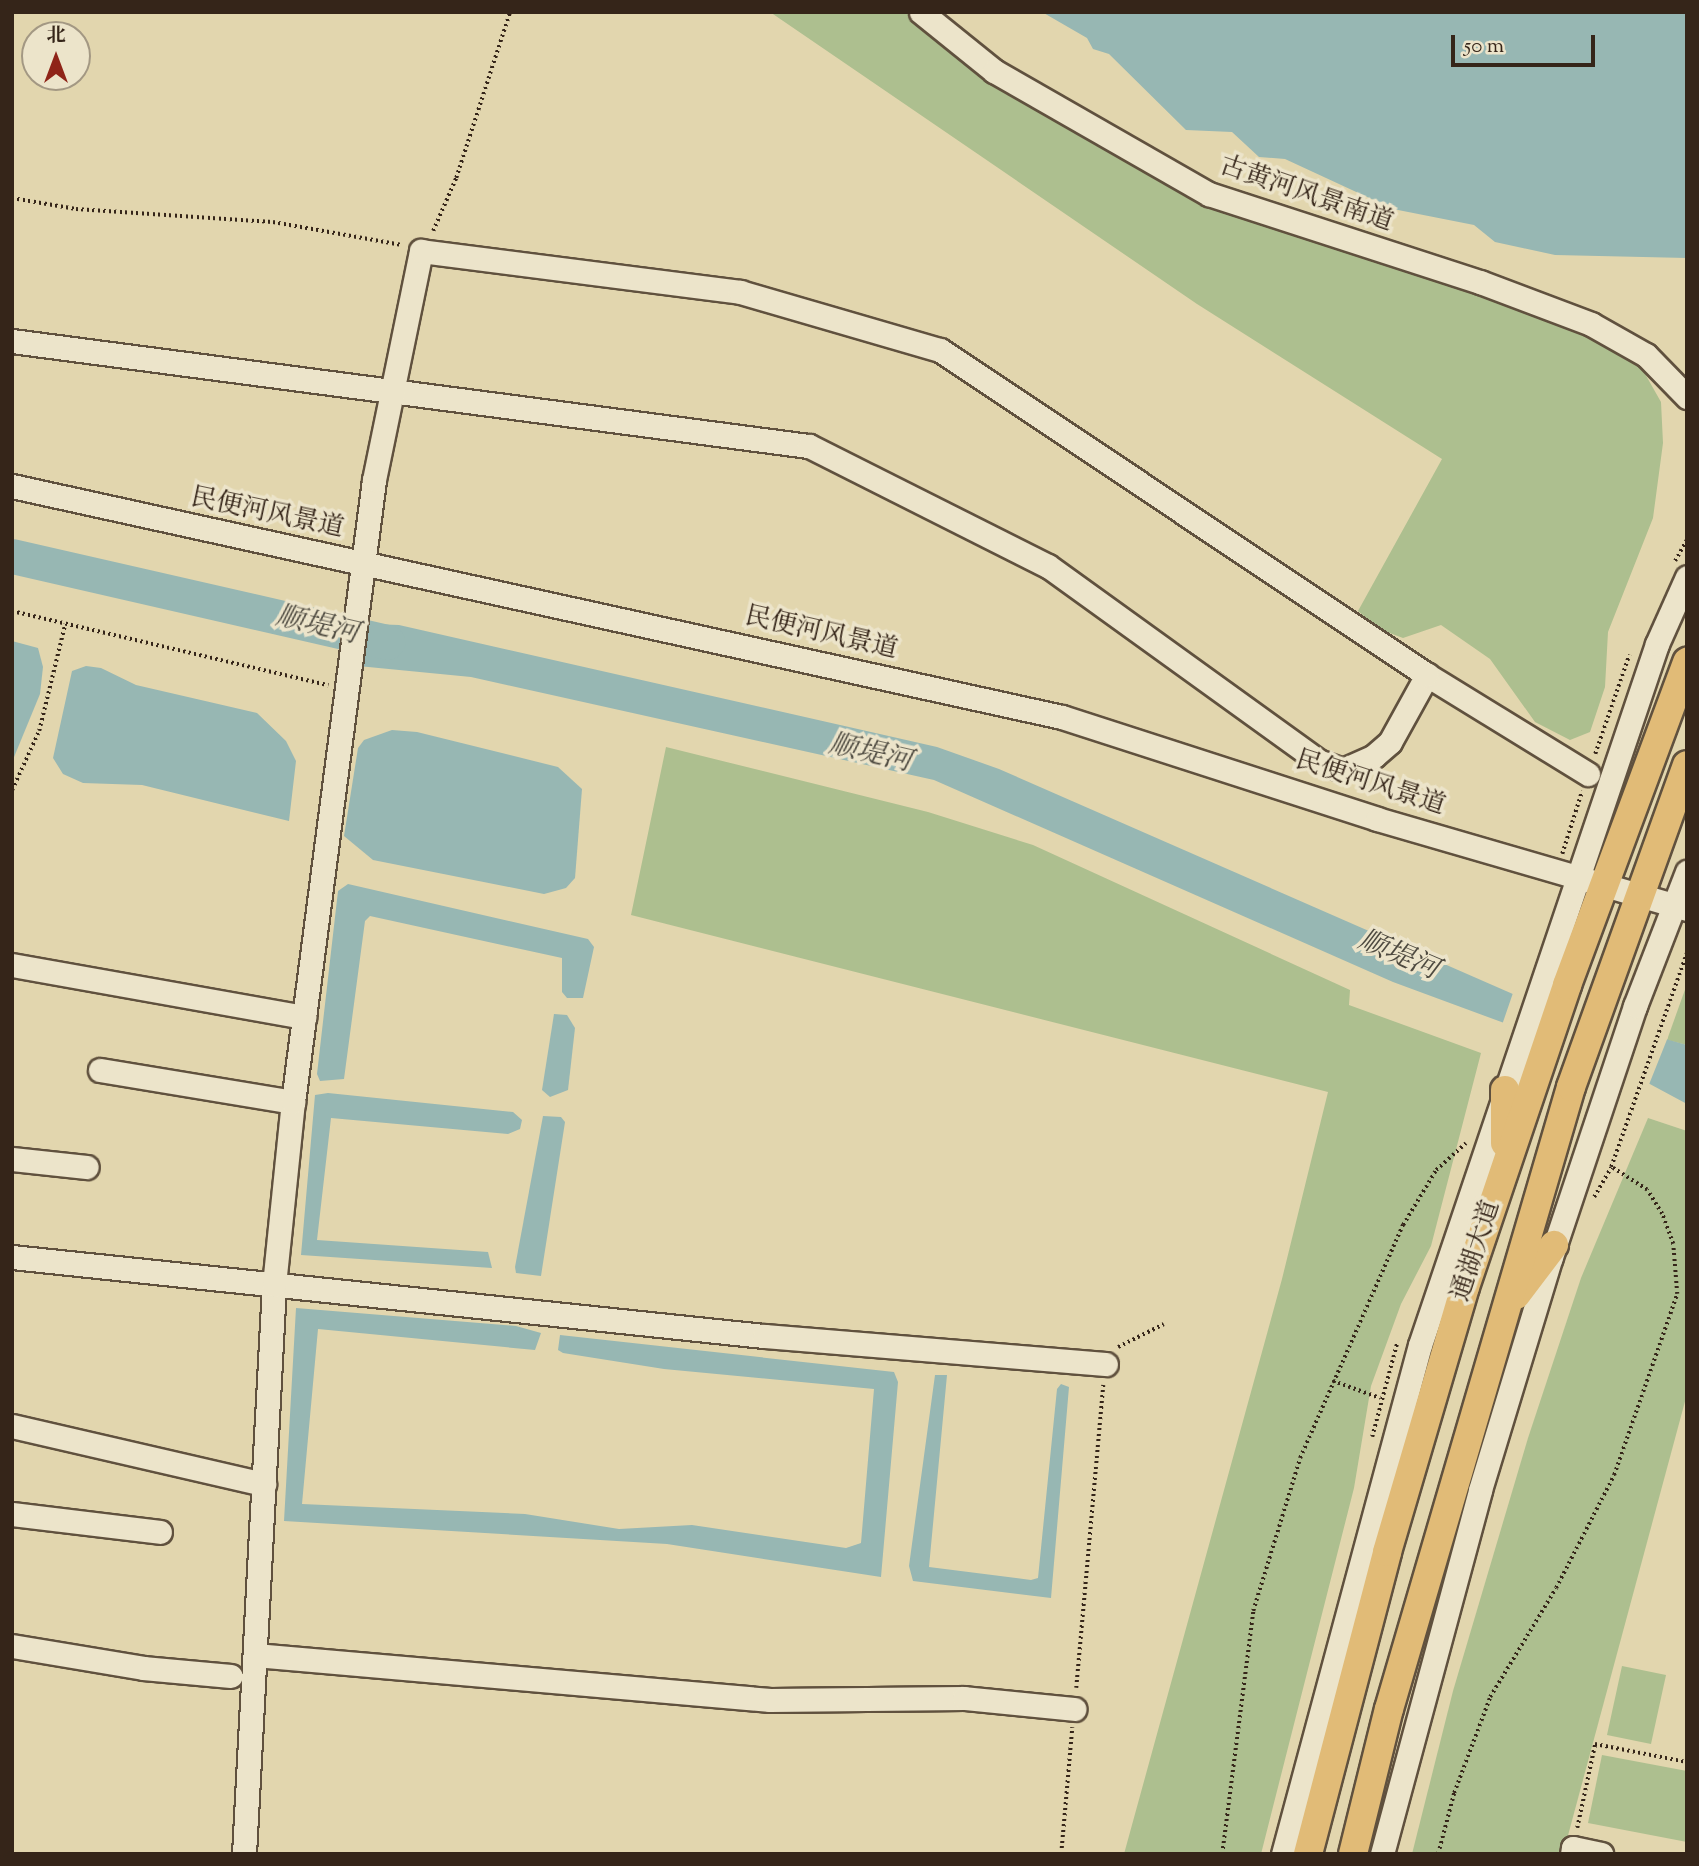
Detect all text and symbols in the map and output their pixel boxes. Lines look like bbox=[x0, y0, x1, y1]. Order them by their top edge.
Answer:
north arrow bbox=[21, 21, 91, 91]
scale bar bbox=[1454, 21, 1598, 65]
text: 北 bbox=[46, 23, 66, 50]
text: 50 m bbox=[1464, 32, 1504, 62]
street label: 古黄河风景南道 bbox=[1215, 151, 1397, 239]
street label: 民便河风景道 bbox=[187, 483, 347, 545]
water label: 顺堤河 bbox=[272, 600, 362, 652]
street label: 民便河风景道 bbox=[741, 601, 901, 667]
water label: 顺堤河 bbox=[825, 728, 915, 780]
street label: 民便河风景道 bbox=[1291, 745, 1449, 823]
water label: 顺堤河 bbox=[1353, 924, 1443, 988]
street label: 通湖大道 bbox=[1446, 1197, 1508, 1305]

